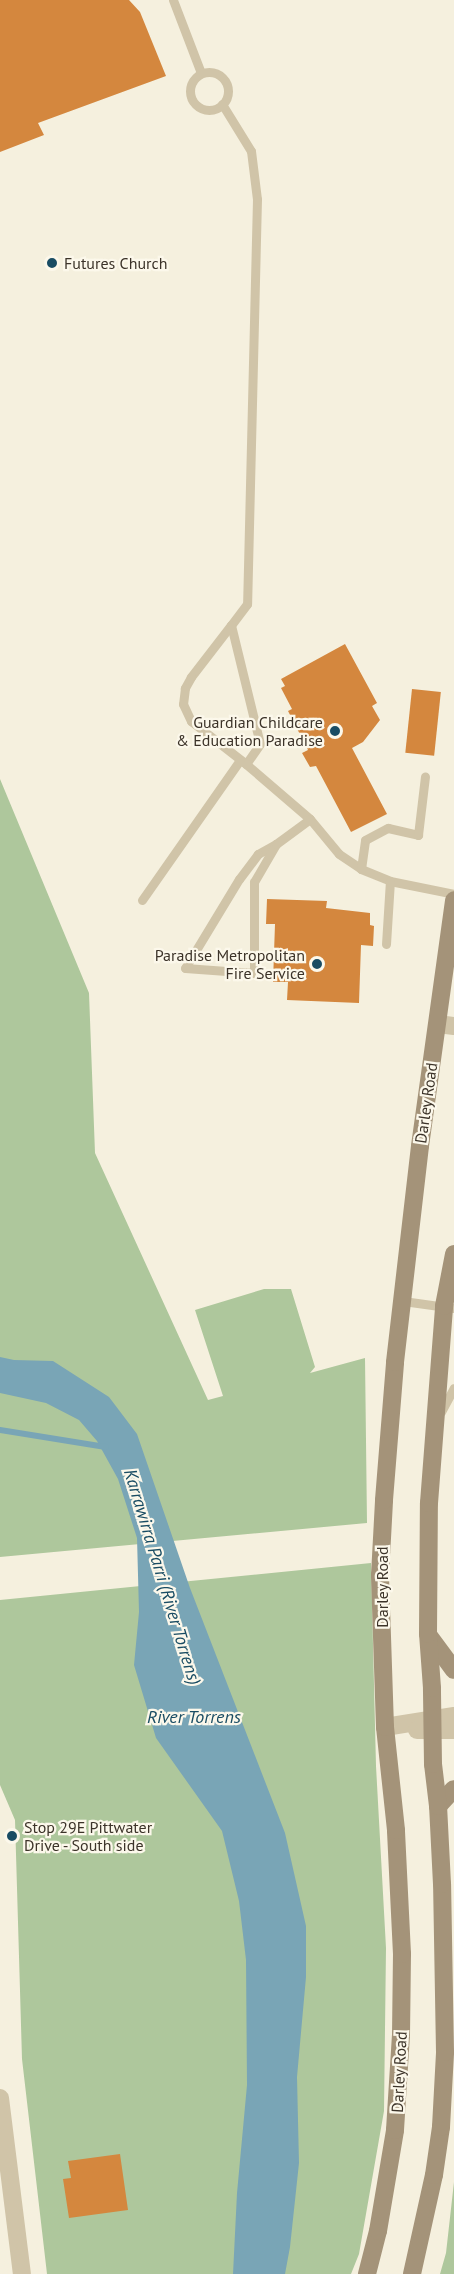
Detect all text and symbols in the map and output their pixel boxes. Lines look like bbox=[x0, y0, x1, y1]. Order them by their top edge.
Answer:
place label: Futures Church bbox=[64, 253, 167, 273]
marker: Futures Church bbox=[45, 256, 59, 270]
place label: Guardian Childcare & Education Paradise bbox=[176, 712, 323, 750]
marker: Guardian Childcare & Education Paradise bbox=[328, 724, 342, 738]
place label: Paradise Metropolitan Fire Service bbox=[155, 945, 305, 983]
marker: Paradise Metropolitan Fire Service bbox=[310, 957, 324, 971]
street label: Darley Road bbox=[411, 1061, 441, 1145]
water label: Karrawirra Parri (River Torrens) bbox=[119, 1466, 205, 1688]
street label: Darley Road bbox=[372, 1546, 392, 1628]
water label: River Torrens bbox=[147, 1706, 241, 1728]
place label: Stop 29E Pittwater Drive - South side bbox=[24, 1817, 152, 1855]
marker: Stop 29E Pittwater Drive - South side bbox=[5, 1829, 19, 1843]
street label: Darley Road bbox=[387, 2031, 411, 2113]

